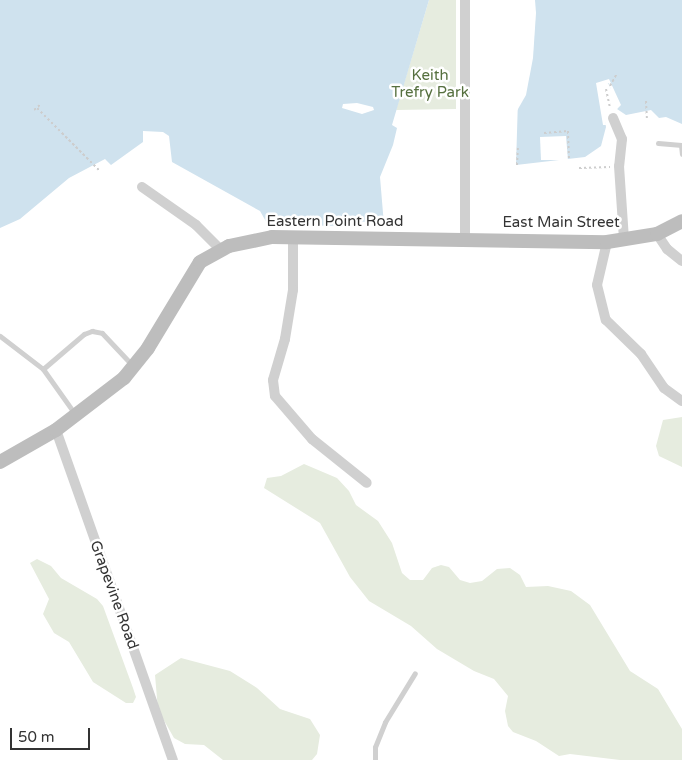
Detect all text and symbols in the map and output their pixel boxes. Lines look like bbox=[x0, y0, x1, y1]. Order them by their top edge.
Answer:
park label: Keith Trefry Park bbox=[391, 66, 469, 101]
street label: Eastern Point Road bbox=[267, 213, 403, 231]
street label: East Main Street bbox=[502, 214, 620, 232]
street label: Grapevine Road bbox=[86, 538, 142, 652]
scale bar bbox=[12, 718, 92, 750]
text: 50 m bbox=[18, 728, 55, 746]

